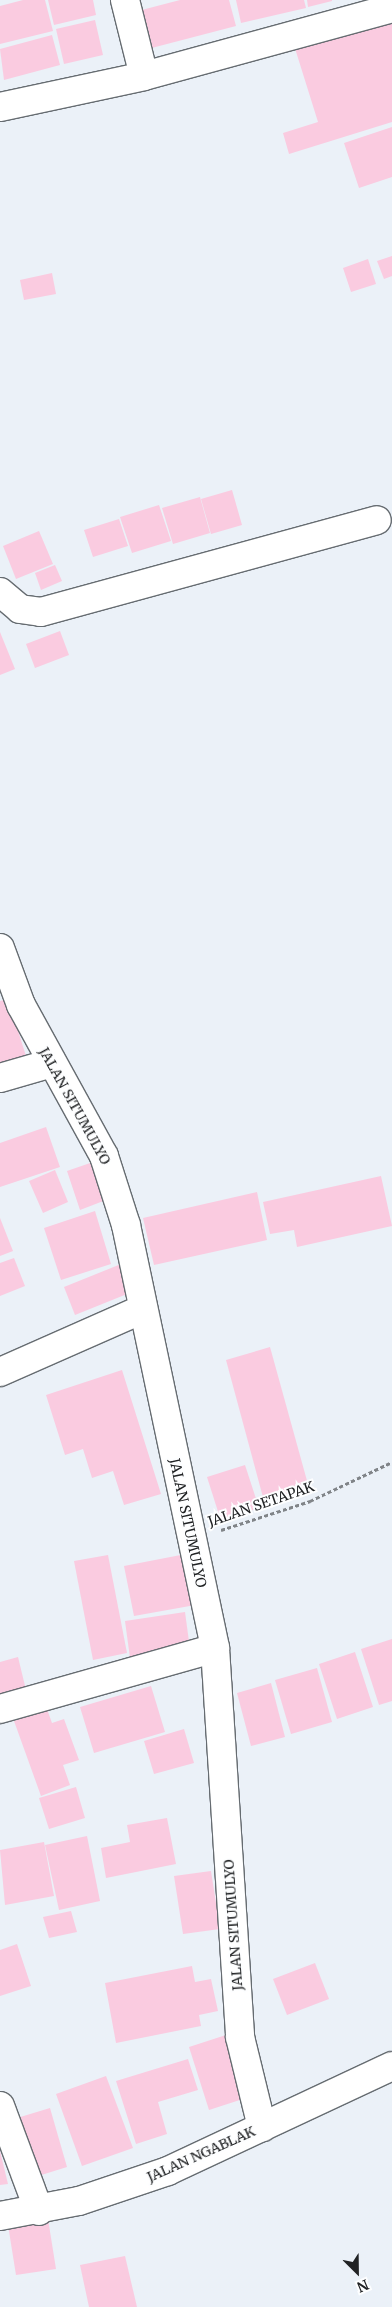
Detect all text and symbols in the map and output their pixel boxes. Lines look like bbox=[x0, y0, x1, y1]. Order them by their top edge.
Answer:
street label: JALAN SITUMULYO bbox=[36, 1044, 114, 1168]
street label: JALAN SITUMULYO bbox=[166, 1457, 210, 1589]
street label: JALAN SETAPAK bbox=[206, 1478, 316, 1530]
street label: JALAN SITUMULYO bbox=[220, 1859, 246, 1991]
street label: JALAN NGABLAK bbox=[144, 2123, 258, 2185]
north arrow bbox=[332, 2247, 382, 2297]
text: N bbox=[354, 2275, 371, 2296]

